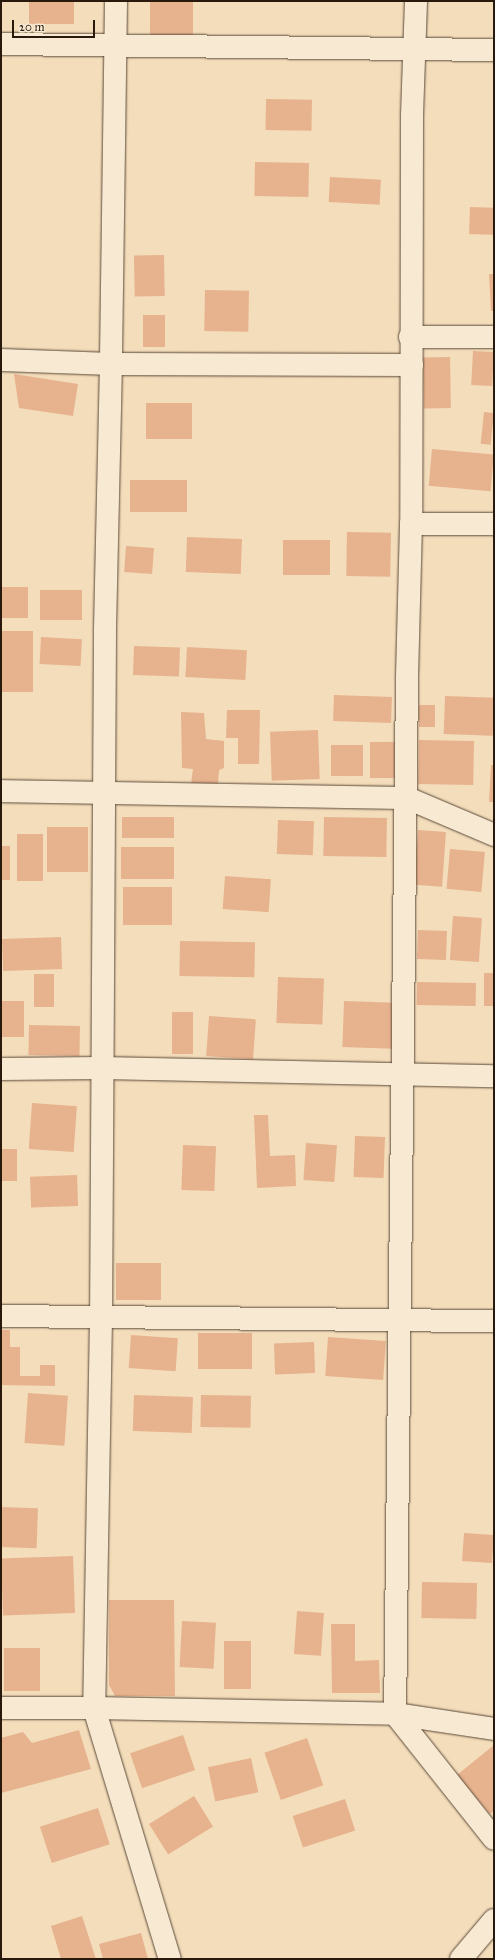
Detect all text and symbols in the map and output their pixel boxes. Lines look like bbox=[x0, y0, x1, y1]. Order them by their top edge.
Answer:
scale bar bbox=[14, 12, 97, 38]
text: 20 m bbox=[19, 20, 45, 34]

